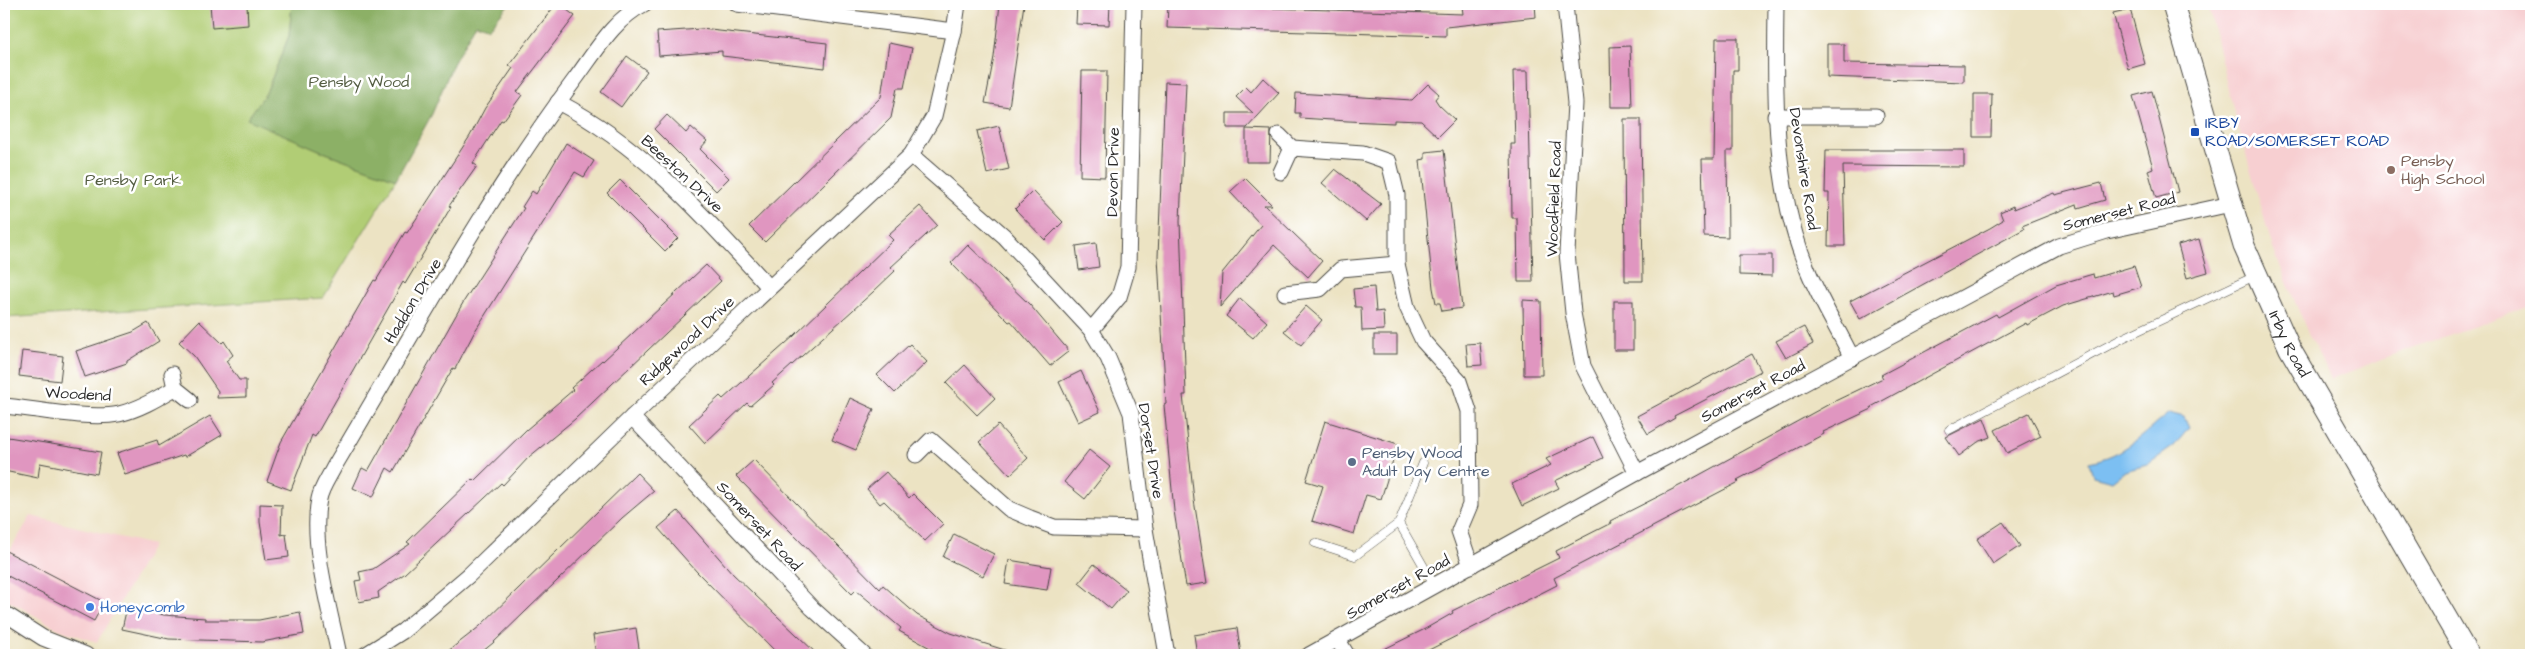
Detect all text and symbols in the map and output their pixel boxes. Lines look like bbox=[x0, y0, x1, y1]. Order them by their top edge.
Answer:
park label: Pensby Wood bbox=[309, 71, 409, 94]
street label: Devonshire Road bbox=[1783, 106, 1825, 232]
place label: IRBY ROAD/SOMERSET ROAD bbox=[2205, 112, 2389, 152]
marker: IRBY ROAD/SOMERSET ROAD bbox=[2189, 126, 2201, 138]
street label: Devon Drive bbox=[1101, 127, 1125, 217]
street label: Beeston Drive bbox=[636, 130, 728, 218]
street label: Woodfield Road bbox=[1541, 141, 1567, 257]
place label: Pensby High School bbox=[2401, 150, 2485, 191]
marker: Pensby High School bbox=[2385, 164, 2397, 176]
park label: Pensby Park bbox=[85, 169, 181, 192]
street label: Somerset Road bbox=[2060, 187, 2178, 237]
street label: Haddon Drive bbox=[379, 254, 447, 348]
street label: Ridgewood Drive bbox=[634, 291, 740, 392]
street label: Irby Road bbox=[2263, 307, 2315, 381]
street label: Somerset Road bbox=[1697, 354, 1809, 428]
street label: Woodend bbox=[44, 381, 112, 407]
street label: Dorset Drive bbox=[1133, 402, 1169, 501]
place label: Pensby Wood Adult Day Centre bbox=[1362, 442, 1490, 483]
marker: Pensby Wood Adult Day Centre bbox=[1346, 456, 1358, 468]
street label: Somerset Road bbox=[712, 476, 806, 576]
street label: Somerset Road bbox=[1342, 549, 1454, 625]
place label: Honeycomb bbox=[100, 596, 185, 619]
marker: Honeycomb bbox=[84, 601, 96, 613]

